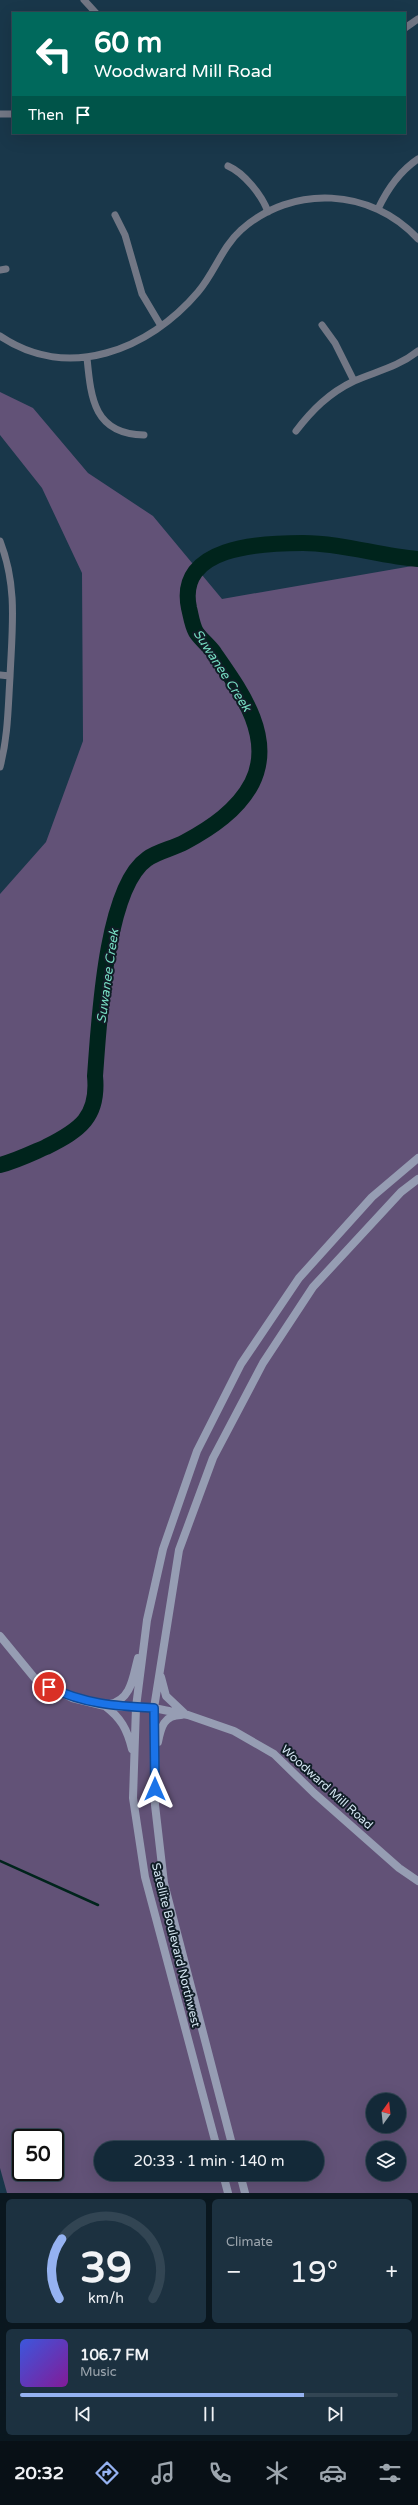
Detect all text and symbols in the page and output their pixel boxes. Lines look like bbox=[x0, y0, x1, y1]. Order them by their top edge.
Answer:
text: 60 m bbox=[94, 26, 162, 60]
icon: left bbox=[28, 28, 80, 80]
text: Woodward Mill Road bbox=[94, 60, 272, 82]
icon: arrive bbox=[72, 104, 94, 126]
text: Then bbox=[28, 106, 64, 124]
water label: Suwanee Creek bbox=[190, 626, 255, 715]
water label: Suwanee Creek bbox=[93, 927, 123, 1024]
pin bbox=[32, 1670, 66, 1704]
icon: arrive bbox=[38, 1676, 60, 1698]
street label: Woodward Mill Road bbox=[278, 1742, 376, 1832]
position arrow bbox=[134, 1768, 176, 1810]
street label: Satellite Boulevard Northwest bbox=[149, 1861, 203, 2029]
north arrow bbox=[366, 2093, 406, 2133]
map controls bbox=[366, 2093, 406, 2181]
speed limit sign: 50 bbox=[12, 2129, 64, 2181]
button: layers bbox=[366, 2141, 406, 2181]
text: 20:33 · 1 min · 140 m bbox=[134, 2152, 284, 2170]
text: Climate bbox=[226, 2234, 273, 2250]
text: 39 bbox=[80, 2244, 132, 2294]
text: 19° bbox=[289, 2254, 338, 2291]
text: − bbox=[226, 2259, 242, 2285]
text: + bbox=[386, 2259, 398, 2285]
text: km/h bbox=[88, 2290, 124, 2307]
text: 106.7 FM bbox=[80, 2346, 149, 2364]
text: Music bbox=[80, 2364, 117, 2380]
icon: previous bbox=[72, 2403, 94, 2425]
icon: pause bbox=[198, 2403, 220, 2425]
icon: next bbox=[324, 2403, 346, 2425]
icon: directions bbox=[93, 2459, 121, 2487]
icon: music bbox=[149, 2459, 177, 2487]
icon: phone bbox=[206, 2459, 234, 2487]
icon: climate bbox=[263, 2459, 291, 2487]
icon: car bbox=[319, 2459, 347, 2487]
icon: filters bbox=[376, 2459, 404, 2487]
text: 20:32 bbox=[14, 2462, 64, 2484]

